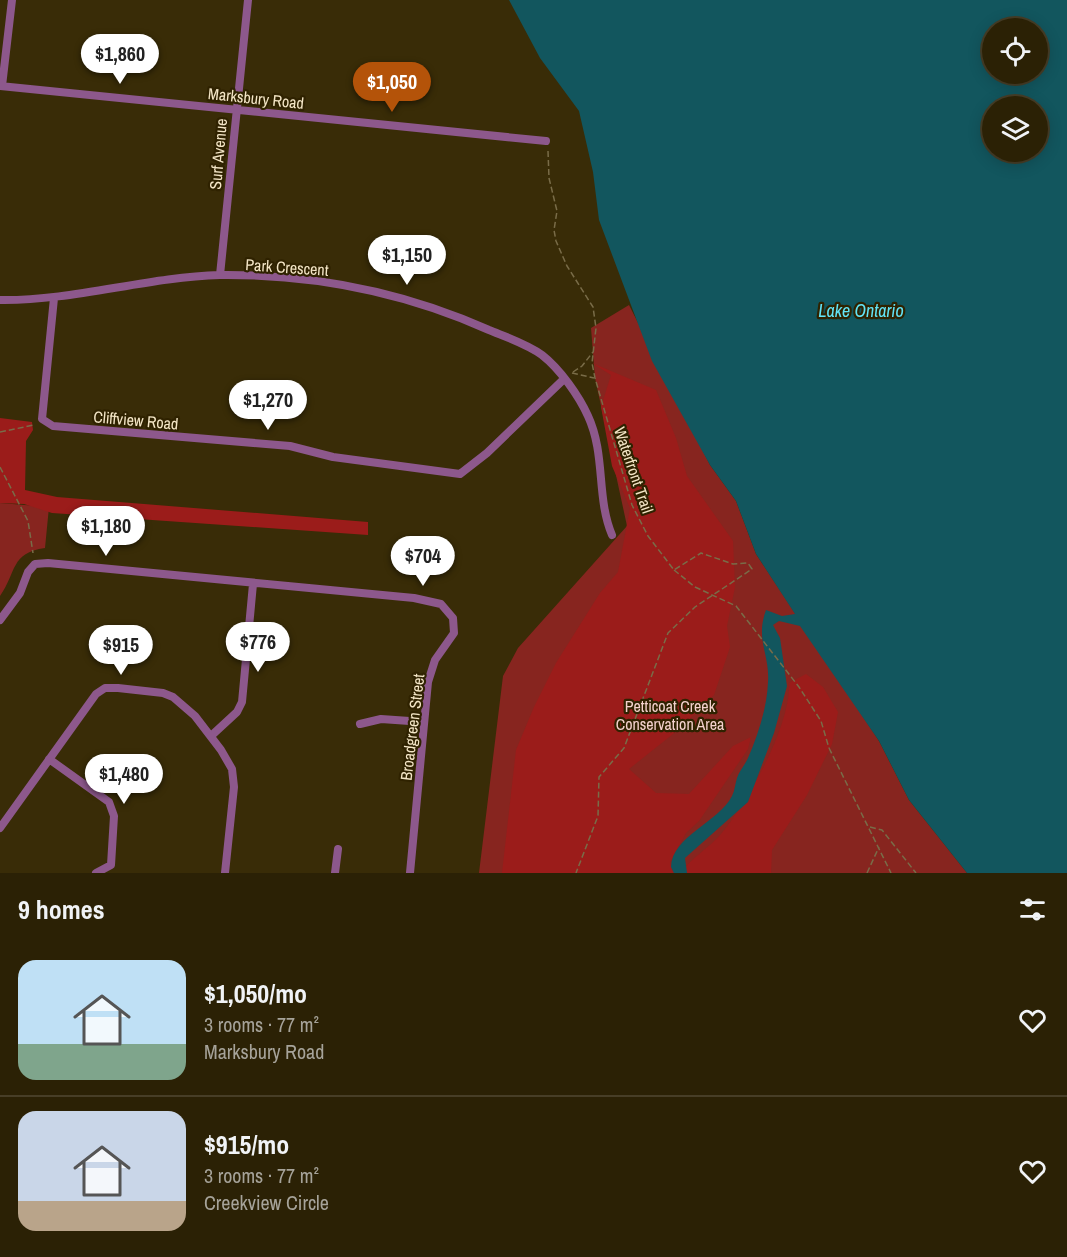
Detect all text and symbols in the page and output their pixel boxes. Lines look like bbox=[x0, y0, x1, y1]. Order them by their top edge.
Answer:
map controls bbox=[982, 18, 1048, 162]
button: locate bbox=[982, 18, 1048, 84]
pin: $1,860 bbox=[71, 34, 169, 85]
text: $1,860 bbox=[95, 40, 145, 67]
pin: $1,050 bbox=[343, 62, 441, 113]
text: $1,050 bbox=[367, 68, 417, 95]
street label: Marksbury Road bbox=[207, 82, 305, 114]
button: layers bbox=[982, 96, 1048, 162]
street label: Surf Avenue bbox=[204, 118, 232, 190]
pin: $1,150 bbox=[358, 235, 456, 286]
text: $1,150 bbox=[382, 241, 432, 268]
street label: Park Crescent bbox=[245, 253, 330, 281]
water label: Lake Ontario bbox=[818, 298, 904, 323]
pin: $1,270 bbox=[219, 380, 317, 431]
text: $1,270 bbox=[243, 386, 293, 413]
street label: Cliffview Road bbox=[93, 405, 179, 435]
street label: Waterfront Trail bbox=[609, 424, 659, 516]
pin: $1,180 bbox=[57, 506, 155, 557]
text: $1,180 bbox=[81, 512, 131, 539]
pin: $704 bbox=[387, 536, 459, 587]
text: $704 bbox=[405, 542, 441, 569]
pin: $776 bbox=[222, 622, 294, 673]
pin: $915 bbox=[85, 625, 157, 676]
text: $776 bbox=[240, 628, 276, 655]
text: $915 bbox=[103, 631, 139, 658]
street label: Broadgreen Street bbox=[395, 672, 429, 782]
park label: Petticoat Creek Conservation Area bbox=[616, 695, 725, 735]
pin: $1,480 bbox=[75, 754, 173, 805]
text: $1,480 bbox=[99, 760, 149, 787]
text: 9 homes bbox=[18, 892, 105, 927]
icon: filters bbox=[1016, 893, 1049, 926]
text: $1,050/mo bbox=[204, 976, 307, 1011]
icon: home bbox=[66, 984, 138, 1056]
icon: heart bbox=[1016, 1004, 1049, 1037]
text: 3 rooms · 77 m² bbox=[204, 1011, 319, 1038]
text: Marksbury Road bbox=[204, 1038, 324, 1065]
text: $915/mo bbox=[204, 1127, 289, 1162]
icon: home bbox=[66, 1135, 138, 1207]
icon: heart bbox=[1016, 1155, 1049, 1188]
text: 3 rooms · 77 m² bbox=[204, 1162, 319, 1189]
text: Creekview Circle bbox=[204, 1189, 329, 1216]

